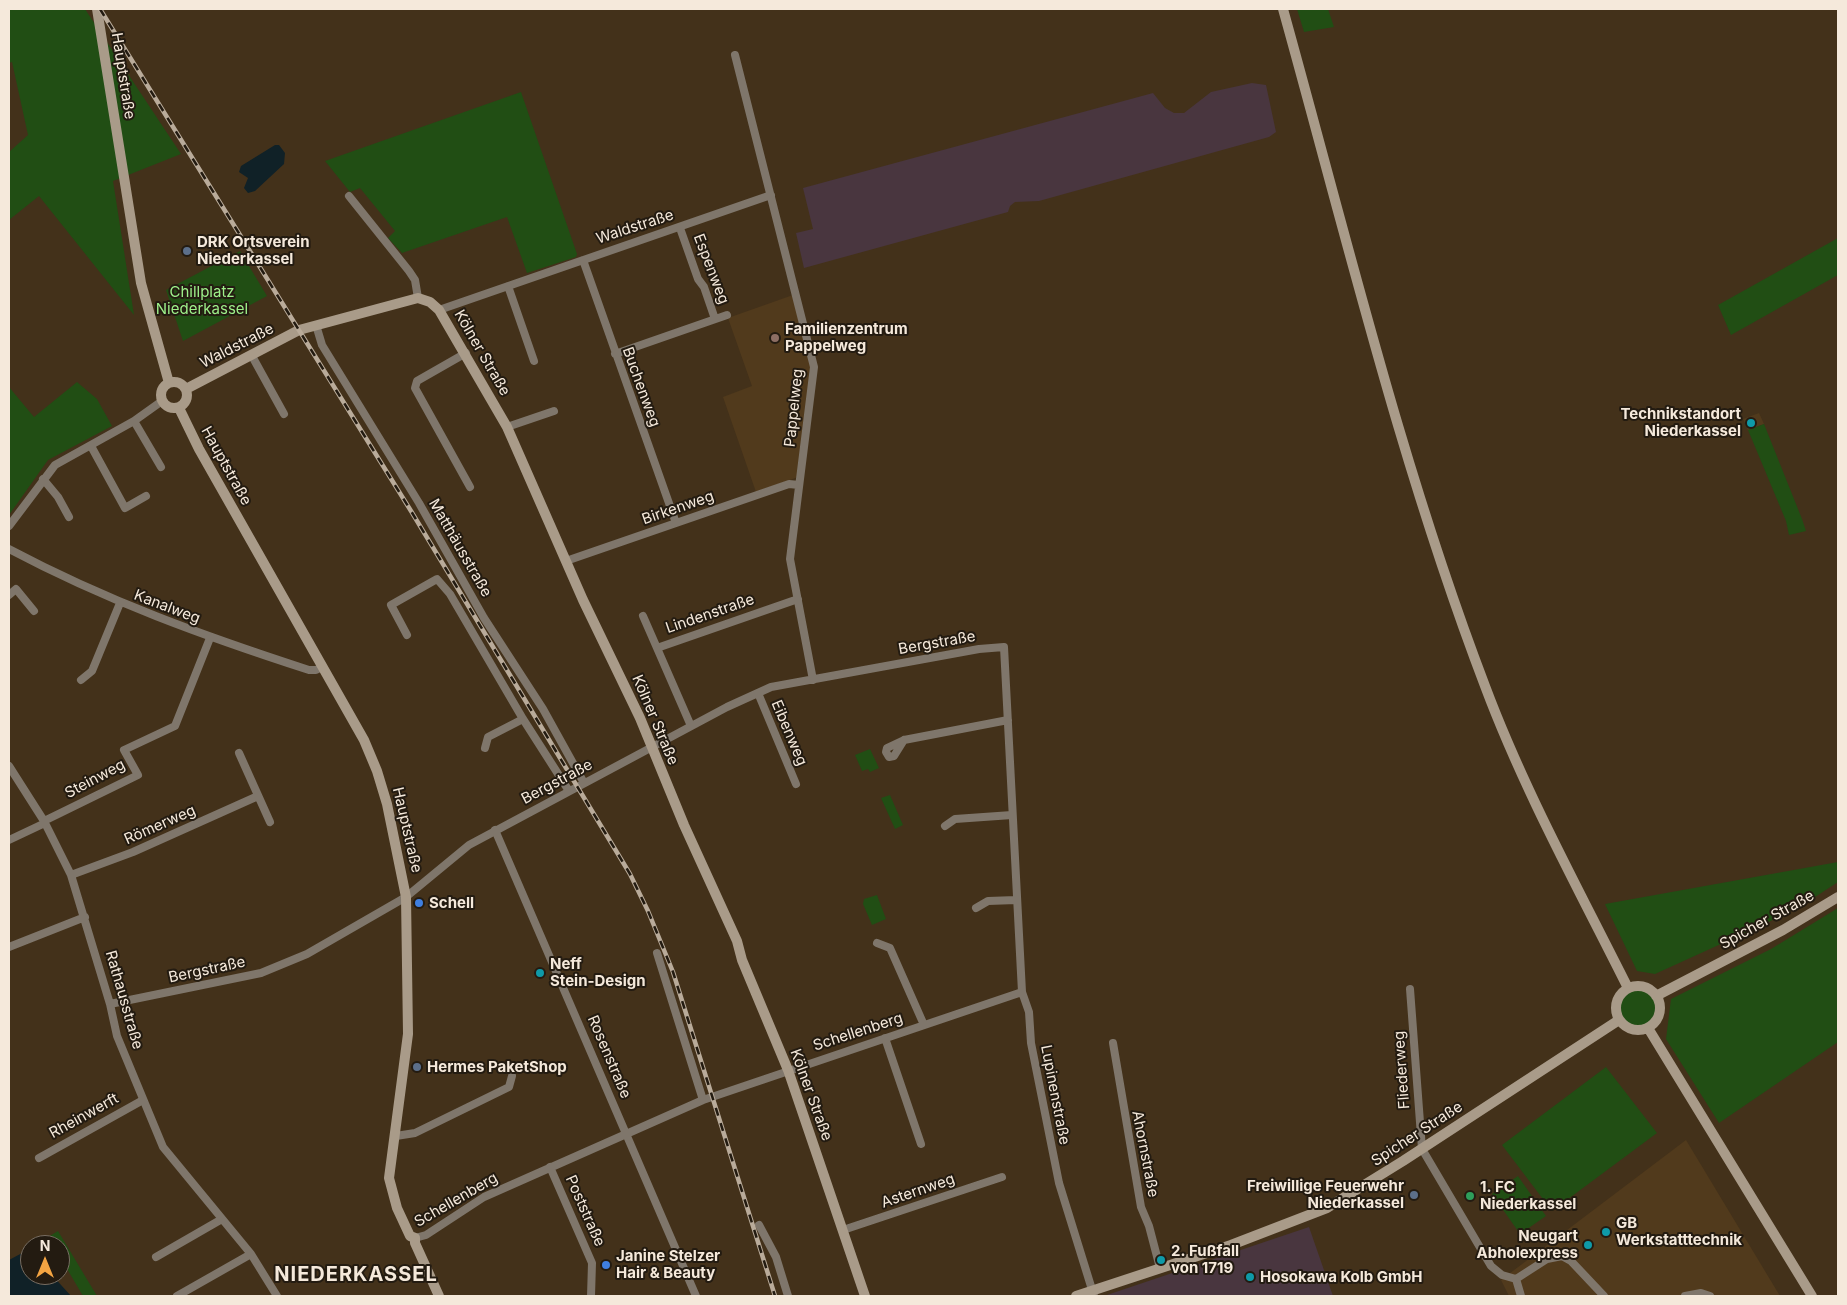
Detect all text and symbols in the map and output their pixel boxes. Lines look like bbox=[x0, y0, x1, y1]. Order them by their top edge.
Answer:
street label: Hauptstraße bbox=[107, 31, 139, 121]
street label: Waldstraße bbox=[594, 206, 676, 248]
street label: Espenweg bbox=[689, 231, 733, 307]
place label: DRK Ortsverein Niederkassel bbox=[197, 233, 310, 268]
marker: DRK Ortsverein Niederkassel bbox=[181, 245, 193, 257]
park label: Chillplatz Niederkassel bbox=[156, 283, 248, 318]
street label: Kölner Straße bbox=[450, 307, 514, 399]
street label: Waldstraße bbox=[197, 320, 277, 372]
place label: Familienzentrum Pappelweg bbox=[785, 320, 908, 355]
marker: Familienzentrum Pappelweg bbox=[769, 332, 781, 344]
street label: Buchenweg bbox=[618, 345, 664, 429]
street label: Pappelweg bbox=[781, 368, 807, 448]
place label: Technikstandort Niederkassel bbox=[1620, 405, 1741, 440]
marker: Technikstandort Niederkassel bbox=[1745, 417, 1757, 429]
street label: Hauptstraße bbox=[197, 423, 255, 509]
street label: Birkenweg bbox=[640, 487, 716, 529]
street label: Matthäusstraße bbox=[425, 496, 495, 600]
street label: Kanalweg bbox=[131, 586, 203, 628]
street label: Lindenstraße bbox=[663, 590, 757, 638]
street label: Bergstraße bbox=[897, 627, 977, 659]
street label: Kölner Straße bbox=[628, 672, 682, 768]
street label: Eibenweg bbox=[767, 698, 811, 768]
street label: Steinweg bbox=[62, 756, 128, 802]
street label: Bergstraße bbox=[518, 756, 596, 808]
street label: Hauptstraße bbox=[388, 785, 426, 875]
street label: Römerweg bbox=[122, 801, 198, 849]
street label: Spicher Straße bbox=[1717, 887, 1817, 953]
place label: Schell bbox=[429, 894, 474, 912]
marker: Schell bbox=[413, 897, 425, 909]
street label: Rathausstraße bbox=[101, 949, 147, 1051]
street label: Bergstraße bbox=[167, 953, 247, 987]
place label: Neff Stein-Design bbox=[550, 955, 646, 990]
marker: Neff Stein-Design bbox=[534, 967, 546, 979]
street label: Schellenberg bbox=[811, 1009, 905, 1055]
street label: Rosenstraße bbox=[583, 1013, 635, 1101]
street label: Fliederweg bbox=[1390, 1030, 1414, 1110]
street label: Lupinenstraße bbox=[1036, 1043, 1074, 1147]
street label: Kölner Straße bbox=[786, 1047, 836, 1143]
place label: Hermes PaketShop bbox=[427, 1058, 567, 1076]
marker: Hermes PaketShop bbox=[411, 1061, 423, 1073]
street label: Rheinwerft bbox=[46, 1090, 122, 1142]
street label: Spicher Straße bbox=[1368, 1098, 1466, 1170]
street label: Ahornstraße bbox=[1128, 1109, 1162, 1199]
street label: Schellenberg bbox=[411, 1169, 501, 1231]
street label: Asternweg bbox=[879, 1170, 957, 1212]
street label: Poststraße bbox=[561, 1173, 609, 1249]
place label: Freiwillige Feuerwehr Niederkassel bbox=[1247, 1177, 1404, 1212]
place label: 1. FC Niederkassel bbox=[1480, 1178, 1576, 1213]
marker: Freiwillige Feuerwehr Niederkassel bbox=[1408, 1189, 1420, 1201]
marker: 1. FC Niederkassel bbox=[1464, 1190, 1476, 1202]
place label: GB Werkstatttechnik bbox=[1616, 1214, 1742, 1249]
marker: GB Werkstatttechnik bbox=[1600, 1226, 1612, 1238]
place label: Neugart Abholexpress bbox=[1476, 1227, 1578, 1262]
north arrow bbox=[20, 1235, 70, 1285]
text: N bbox=[40, 1237, 50, 1254]
marker: Neugart Abholexpress bbox=[1582, 1239, 1594, 1251]
place label: 2. Fußfall von 1719 bbox=[1171, 1242, 1239, 1277]
place label: Janine Stelzer Hair & Beauty bbox=[616, 1247, 720, 1282]
marker: 2. Fußfall von 1719 bbox=[1155, 1254, 1167, 1266]
marker: Janine Stelzer Hair & Beauty bbox=[600, 1259, 612, 1271]
district label: NIEDERKASSEL bbox=[273, 1263, 439, 1287]
place label: Hosokawa Kolb GmbH bbox=[1260, 1268, 1422, 1286]
marker: Hosokawa Kolb GmbH bbox=[1244, 1271, 1256, 1283]

